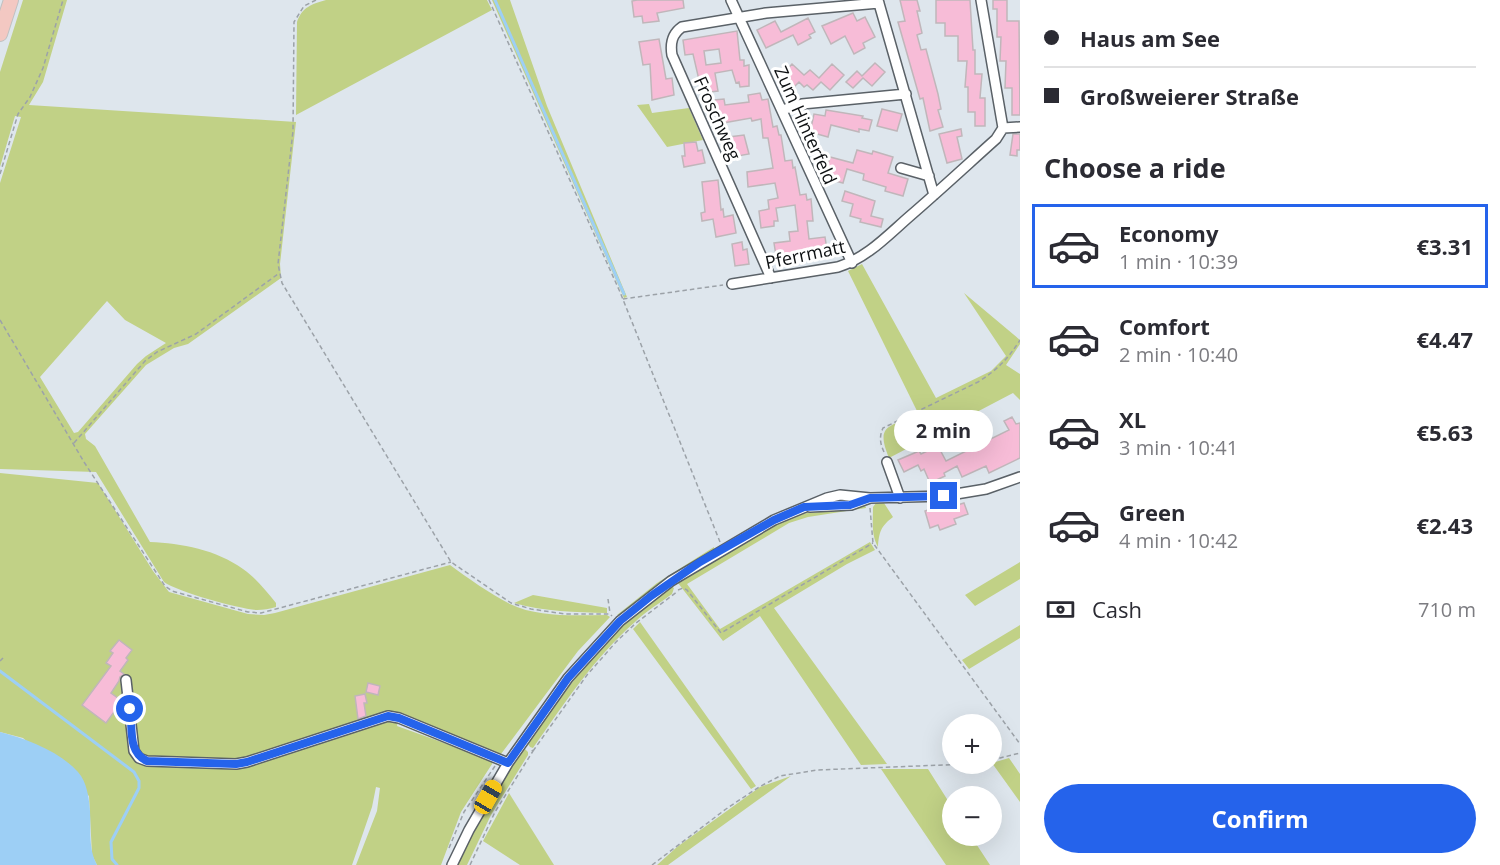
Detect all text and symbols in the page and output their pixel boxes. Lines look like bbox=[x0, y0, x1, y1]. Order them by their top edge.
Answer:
text: Haus am See bbox=[1080, 23, 1220, 53]
street label: Zum Hinterfeld bbox=[769, 62, 843, 188]
street label: Froschweg bbox=[689, 72, 747, 164]
text: Großweierer Straße bbox=[1080, 81, 1299, 111]
text: Choose a ride bbox=[1044, 149, 1226, 186]
text: Economy bbox=[1119, 218, 1218, 248]
icon: car bbox=[1047, 219, 1101, 273]
text: €3.31 bbox=[1416, 231, 1473, 261]
street label: Pferrmatt bbox=[763, 234, 847, 274]
text: 1 min · 10:39 bbox=[1119, 248, 1238, 275]
text: Comfort bbox=[1119, 311, 1210, 341]
icon: car bbox=[1047, 312, 1101, 366]
text: €4.47 bbox=[1416, 324, 1473, 354]
text: 2 min · 10:40 bbox=[1119, 341, 1238, 368]
text: XL bbox=[1119, 404, 1146, 434]
icon: car bbox=[1047, 405, 1101, 459]
callout: 2 min bbox=[894, 409, 994, 451]
text: 2 min bbox=[916, 417, 971, 444]
text: €5.63 bbox=[1416, 417, 1473, 447]
text: 3 min · 10:41 bbox=[1119, 434, 1238, 461]
route end bbox=[930, 482, 957, 509]
text: Green bbox=[1119, 497, 1185, 527]
icon: car bbox=[1047, 498, 1101, 552]
text: €2.43 bbox=[1416, 510, 1473, 540]
text: 4 min · 10:42 bbox=[1119, 527, 1238, 554]
icon: cash bbox=[1044, 593, 1077, 626]
text: Cash bbox=[1092, 594, 1142, 624]
text: 710 m bbox=[1418, 596, 1476, 623]
route start bbox=[116, 695, 143, 722]
map controls bbox=[942, 714, 1002, 846]
button: + bbox=[942, 714, 1002, 774]
car bbox=[471, 777, 505, 817]
button: Confirm bbox=[1044, 784, 1476, 853]
button: − bbox=[942, 786, 1002, 846]

